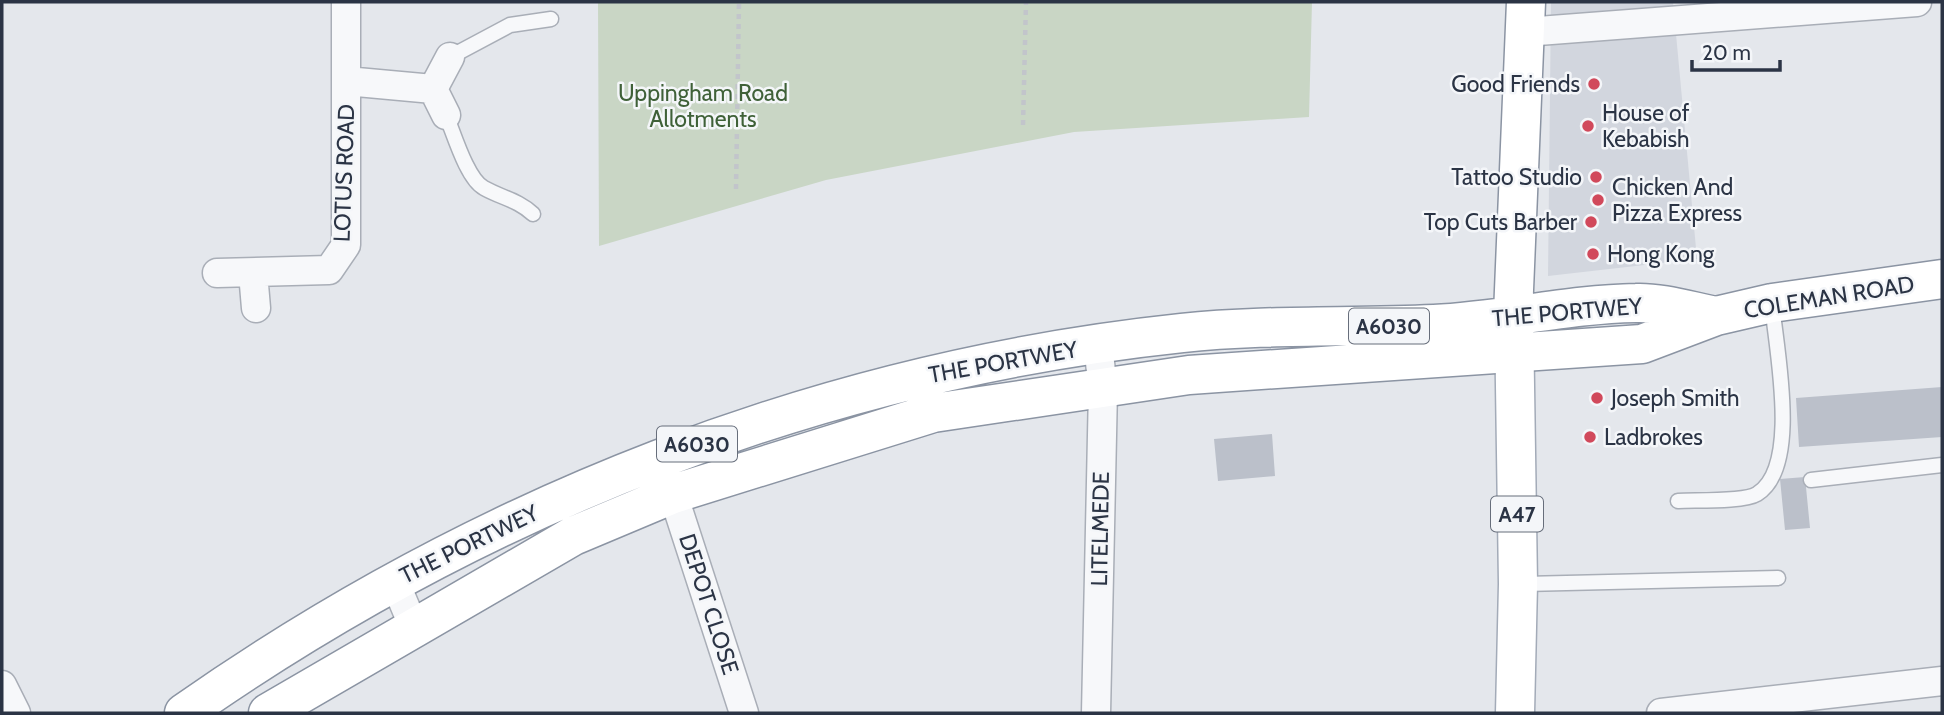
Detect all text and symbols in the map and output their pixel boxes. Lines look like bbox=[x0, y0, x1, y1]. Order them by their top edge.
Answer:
scale bar bbox=[1692, 28, 1780, 72]
text: 20 m bbox=[1702, 40, 1751, 65]
place label: Good Friends bbox=[1451, 70, 1580, 98]
marker: Good Friends bbox=[1586, 76, 1602, 92]
park label: Uppingham Road Allotments bbox=[618, 79, 788, 133]
place label: House of Kebabish bbox=[1602, 99, 1690, 153]
street label: LOTUS ROAD bbox=[328, 104, 360, 242]
marker: House of Kebabish bbox=[1580, 118, 1596, 134]
place label: Tattoo Studio bbox=[1451, 163, 1582, 191]
marker: Tattoo Studio bbox=[1588, 169, 1604, 185]
place label: Chicken And Pizza Express bbox=[1612, 173, 1742, 227]
marker: Chicken And Pizza Express bbox=[1590, 192, 1606, 208]
place label: Top Cuts Barber bbox=[1424, 208, 1578, 236]
marker: Top Cuts Barber bbox=[1583, 214, 1599, 230]
place label: Hong Kong bbox=[1607, 240, 1715, 268]
marker: Hong Kong bbox=[1585, 246, 1601, 262]
street label: COLEMAN ROAD bbox=[1742, 270, 1916, 324]
street label: THE PORTWEY bbox=[1491, 291, 1644, 333]
road number: A6030 bbox=[1349, 308, 1429, 344]
street label: THE PORTWEY bbox=[926, 335, 1081, 389]
place label: Joseph Smith bbox=[1610, 384, 1740, 412]
marker: Joseph Smith bbox=[1589, 390, 1605, 406]
place label: Ladbrokes bbox=[1604, 423, 1703, 451]
road number: A6030 bbox=[657, 426, 737, 462]
marker: Ladbrokes bbox=[1582, 429, 1598, 445]
street label: LITELMEDE bbox=[1085, 471, 1115, 587]
road number: A47 bbox=[1491, 496, 1543, 532]
street label: THE PORTWEY bbox=[395, 498, 544, 590]
street label: DEPOT CLOSE bbox=[673, 530, 745, 678]

